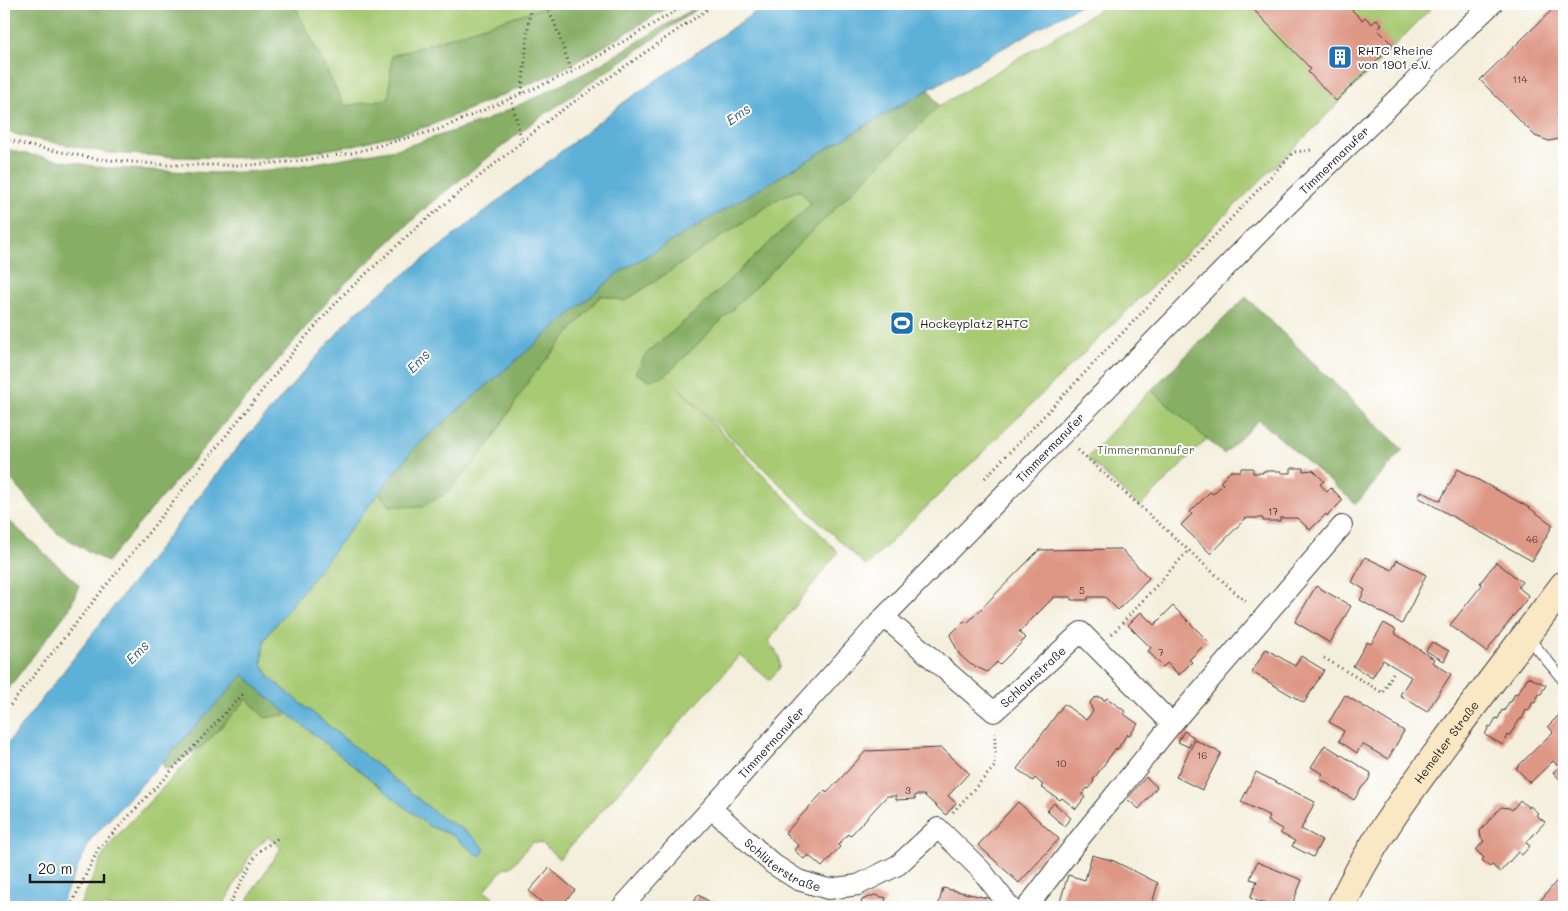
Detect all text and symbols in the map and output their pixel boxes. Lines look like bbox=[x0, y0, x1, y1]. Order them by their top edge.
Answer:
place label: RHTC Rheine von 1901 e.V. bbox=[1358, 42, 1433, 72]
building icon: RHTC Rheine von 1901 e.V. bbox=[1327, 44, 1353, 70]
house number: 114 bbox=[1513, 72, 1528, 86]
water label: Ems bbox=[722, 99, 754, 129]
street label: Timmermanufer bbox=[1295, 122, 1372, 198]
sports icon: Hockeyplatz RHTC bbox=[889, 310, 915, 336]
place label: Hockeyplatz RHTC bbox=[920, 315, 1028, 331]
water label: Ems bbox=[402, 345, 434, 377]
street label: Timmermanufer bbox=[1012, 409, 1087, 486]
park label: Timmermannufer bbox=[1097, 441, 1195, 457]
house number: 17 bbox=[1268, 504, 1278, 518]
house number: 46 bbox=[1526, 532, 1538, 546]
house number: 5 bbox=[1079, 583, 1085, 597]
water label: Ems bbox=[121, 636, 153, 668]
street label: Schlaunstraße bbox=[996, 642, 1069, 711]
house number: 7 bbox=[1158, 645, 1164, 659]
street label: Hemelter Straße bbox=[1410, 697, 1482, 787]
street label: Timmermanufer bbox=[734, 703, 807, 782]
house number: 16 bbox=[1197, 748, 1207, 762]
house number: 10 bbox=[1056, 756, 1066, 770]
house number: 3 bbox=[905, 783, 911, 797]
street label: Schlüterstraße bbox=[741, 834, 823, 894]
scale bar bbox=[30, 851, 104, 883]
text: 20 m bbox=[38, 858, 72, 878]

